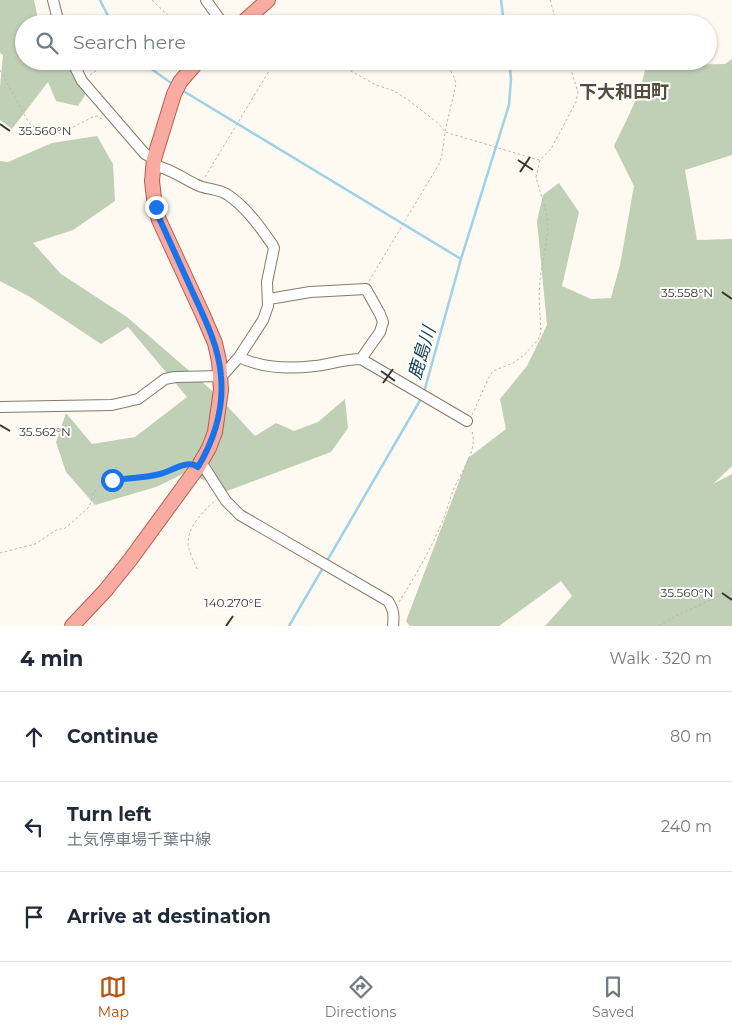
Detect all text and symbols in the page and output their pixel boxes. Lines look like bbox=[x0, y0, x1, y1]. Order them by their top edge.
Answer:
search box bbox=[15, 15, 717, 70]
icon: search bbox=[33, 29, 61, 57]
text: Search here bbox=[73, 31, 186, 54]
district label: 下大和田町 bbox=[579, 81, 669, 103]
text: 35.560°N bbox=[19, 123, 71, 138]
route end bbox=[145, 196, 168, 219]
text: 35.558°N bbox=[661, 285, 713, 300]
water label: 鹿島川 bbox=[404, 322, 441, 382]
text: 35.562°N bbox=[19, 424, 71, 439]
route start bbox=[101, 469, 124, 492]
text: 35.560°N bbox=[661, 585, 713, 600]
text: 140.270°E bbox=[204, 595, 262, 610]
text: 4 min bbox=[20, 646, 83, 671]
text: Walk · 320 m bbox=[610, 649, 712, 668]
icon: ahead bbox=[20, 723, 48, 751]
text: Continue bbox=[67, 725, 158, 748]
text: 80 m bbox=[670, 727, 712, 746]
text: Turn left bbox=[67, 803, 152, 826]
icon: left bbox=[20, 813, 48, 841]
text: 240 m bbox=[661, 817, 712, 836]
text: 土気停車場千葉中線 bbox=[67, 830, 211, 849]
icon: arrive bbox=[20, 903, 48, 931]
text: Arrive at destination bbox=[67, 905, 271, 928]
tab: Map bbox=[98, 973, 129, 1021]
tab: Directions bbox=[325, 973, 396, 1021]
tab: Saved bbox=[592, 973, 634, 1021]

